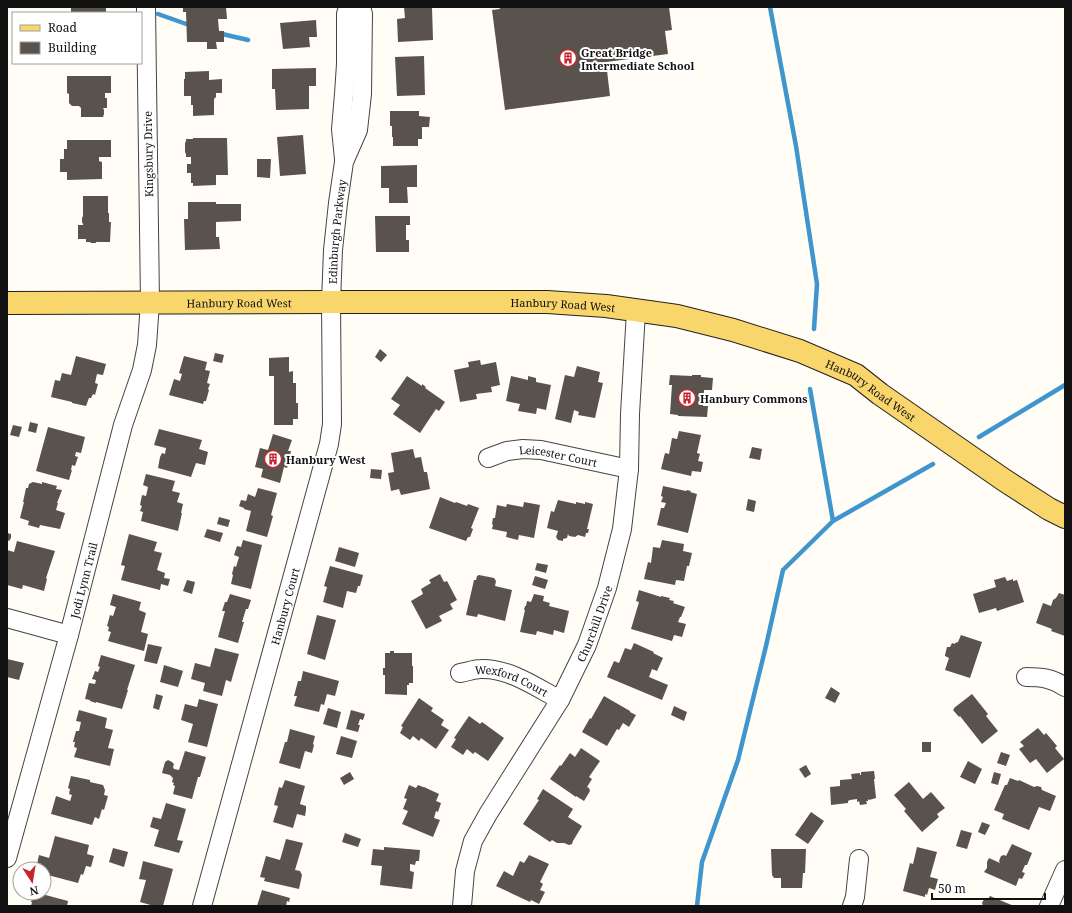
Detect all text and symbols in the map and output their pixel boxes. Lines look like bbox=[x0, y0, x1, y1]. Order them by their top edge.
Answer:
legend bbox=[12, 12, 142, 64]
text: Road bbox=[48, 19, 78, 36]
text: Building bbox=[48, 39, 97, 56]
place label: Great Bridge Intermediate School bbox=[581, 45, 695, 73]
building icon: Great Bridge Intermediate School bbox=[558, 48, 578, 68]
street label: Kingsbury Drive bbox=[140, 111, 156, 197]
street label: Edinburgh Parkway bbox=[324, 177, 349, 284]
street label: Hanbury Road West bbox=[510, 294, 616, 315]
street label: Hanbury Road West bbox=[186, 295, 292, 310]
street label: Hanbury Road West bbox=[823, 355, 919, 424]
building icon: Hanbury Commons bbox=[677, 388, 697, 408]
place label: Hanbury Commons bbox=[700, 391, 808, 406]
street label: Leicester Court bbox=[518, 441, 599, 469]
building icon: Hanbury West bbox=[263, 449, 283, 469]
place label: Hanbury West bbox=[286, 452, 366, 467]
street label: Jodi Lynn Trail bbox=[66, 540, 100, 621]
street label: Hanbury Court bbox=[267, 566, 302, 646]
street label: Churchill Drive bbox=[573, 583, 615, 664]
street label: Wexford Court bbox=[475, 661, 551, 699]
north arrow bbox=[12, 861, 52, 901]
scale bar bbox=[932, 875, 1045, 901]
text: 50 m bbox=[938, 880, 966, 897]
text: N bbox=[28, 883, 40, 900]

